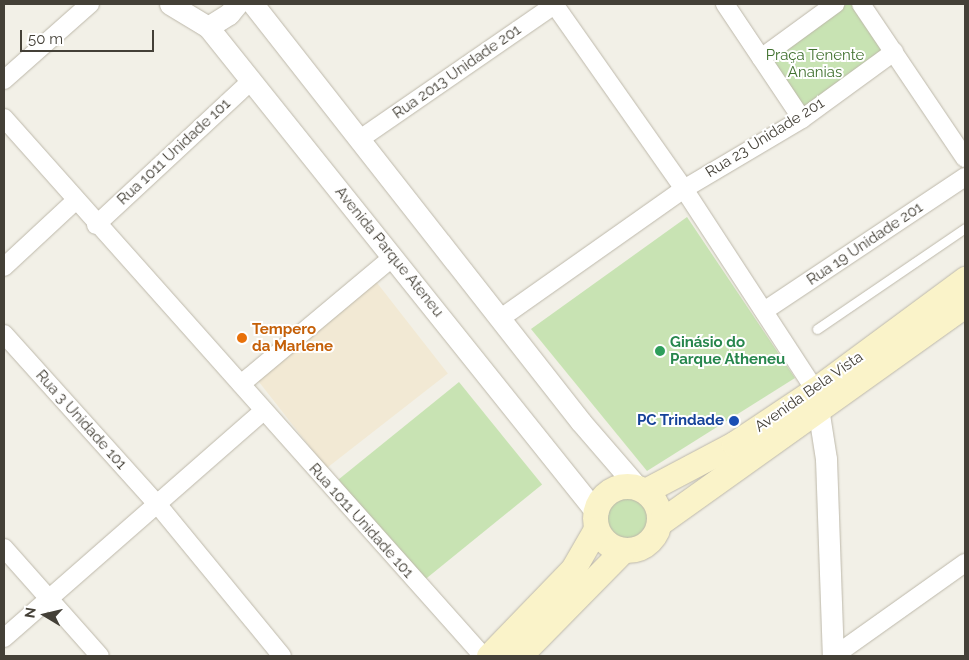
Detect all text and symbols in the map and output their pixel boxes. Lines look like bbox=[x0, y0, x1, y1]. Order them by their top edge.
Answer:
scale bar bbox=[22, 20, 156, 52]
street label: Rua 2013 Unidade 201 bbox=[390, 21, 524, 123]
text: 50 m bbox=[28, 30, 63, 48]
park label: Praça Tenente Ananias bbox=[765, 46, 865, 81]
street label: Rua 23 Unidade 201 bbox=[702, 94, 828, 182]
street label: Rua 1011 Unidade 101 bbox=[114, 95, 234, 209]
street label: Avenida Parque Ateneu bbox=[331, 183, 447, 321]
street label: Rua 19 Unidade 201 bbox=[804, 199, 926, 289]
place label: Tempero da Marlene bbox=[252, 320, 333, 355]
marker: Tempero da Marlene bbox=[236, 332, 248, 344]
place label: Ginásio do Parque Atheneu bbox=[670, 333, 786, 368]
marker: Ginásio do Parque Atheneu bbox=[654, 345, 666, 357]
street label: Avenida Bela Vista bbox=[751, 348, 867, 436]
street label: Rua 3 Unidade 101 bbox=[32, 367, 130, 473]
place label: PC Trindade bbox=[637, 412, 724, 430]
marker: PC Trindade bbox=[728, 415, 740, 427]
street label: Rua 1011 Unidade 101 bbox=[305, 460, 417, 582]
north arrow bbox=[20, 590, 70, 640]
text: N bbox=[21, 606, 39, 619]

